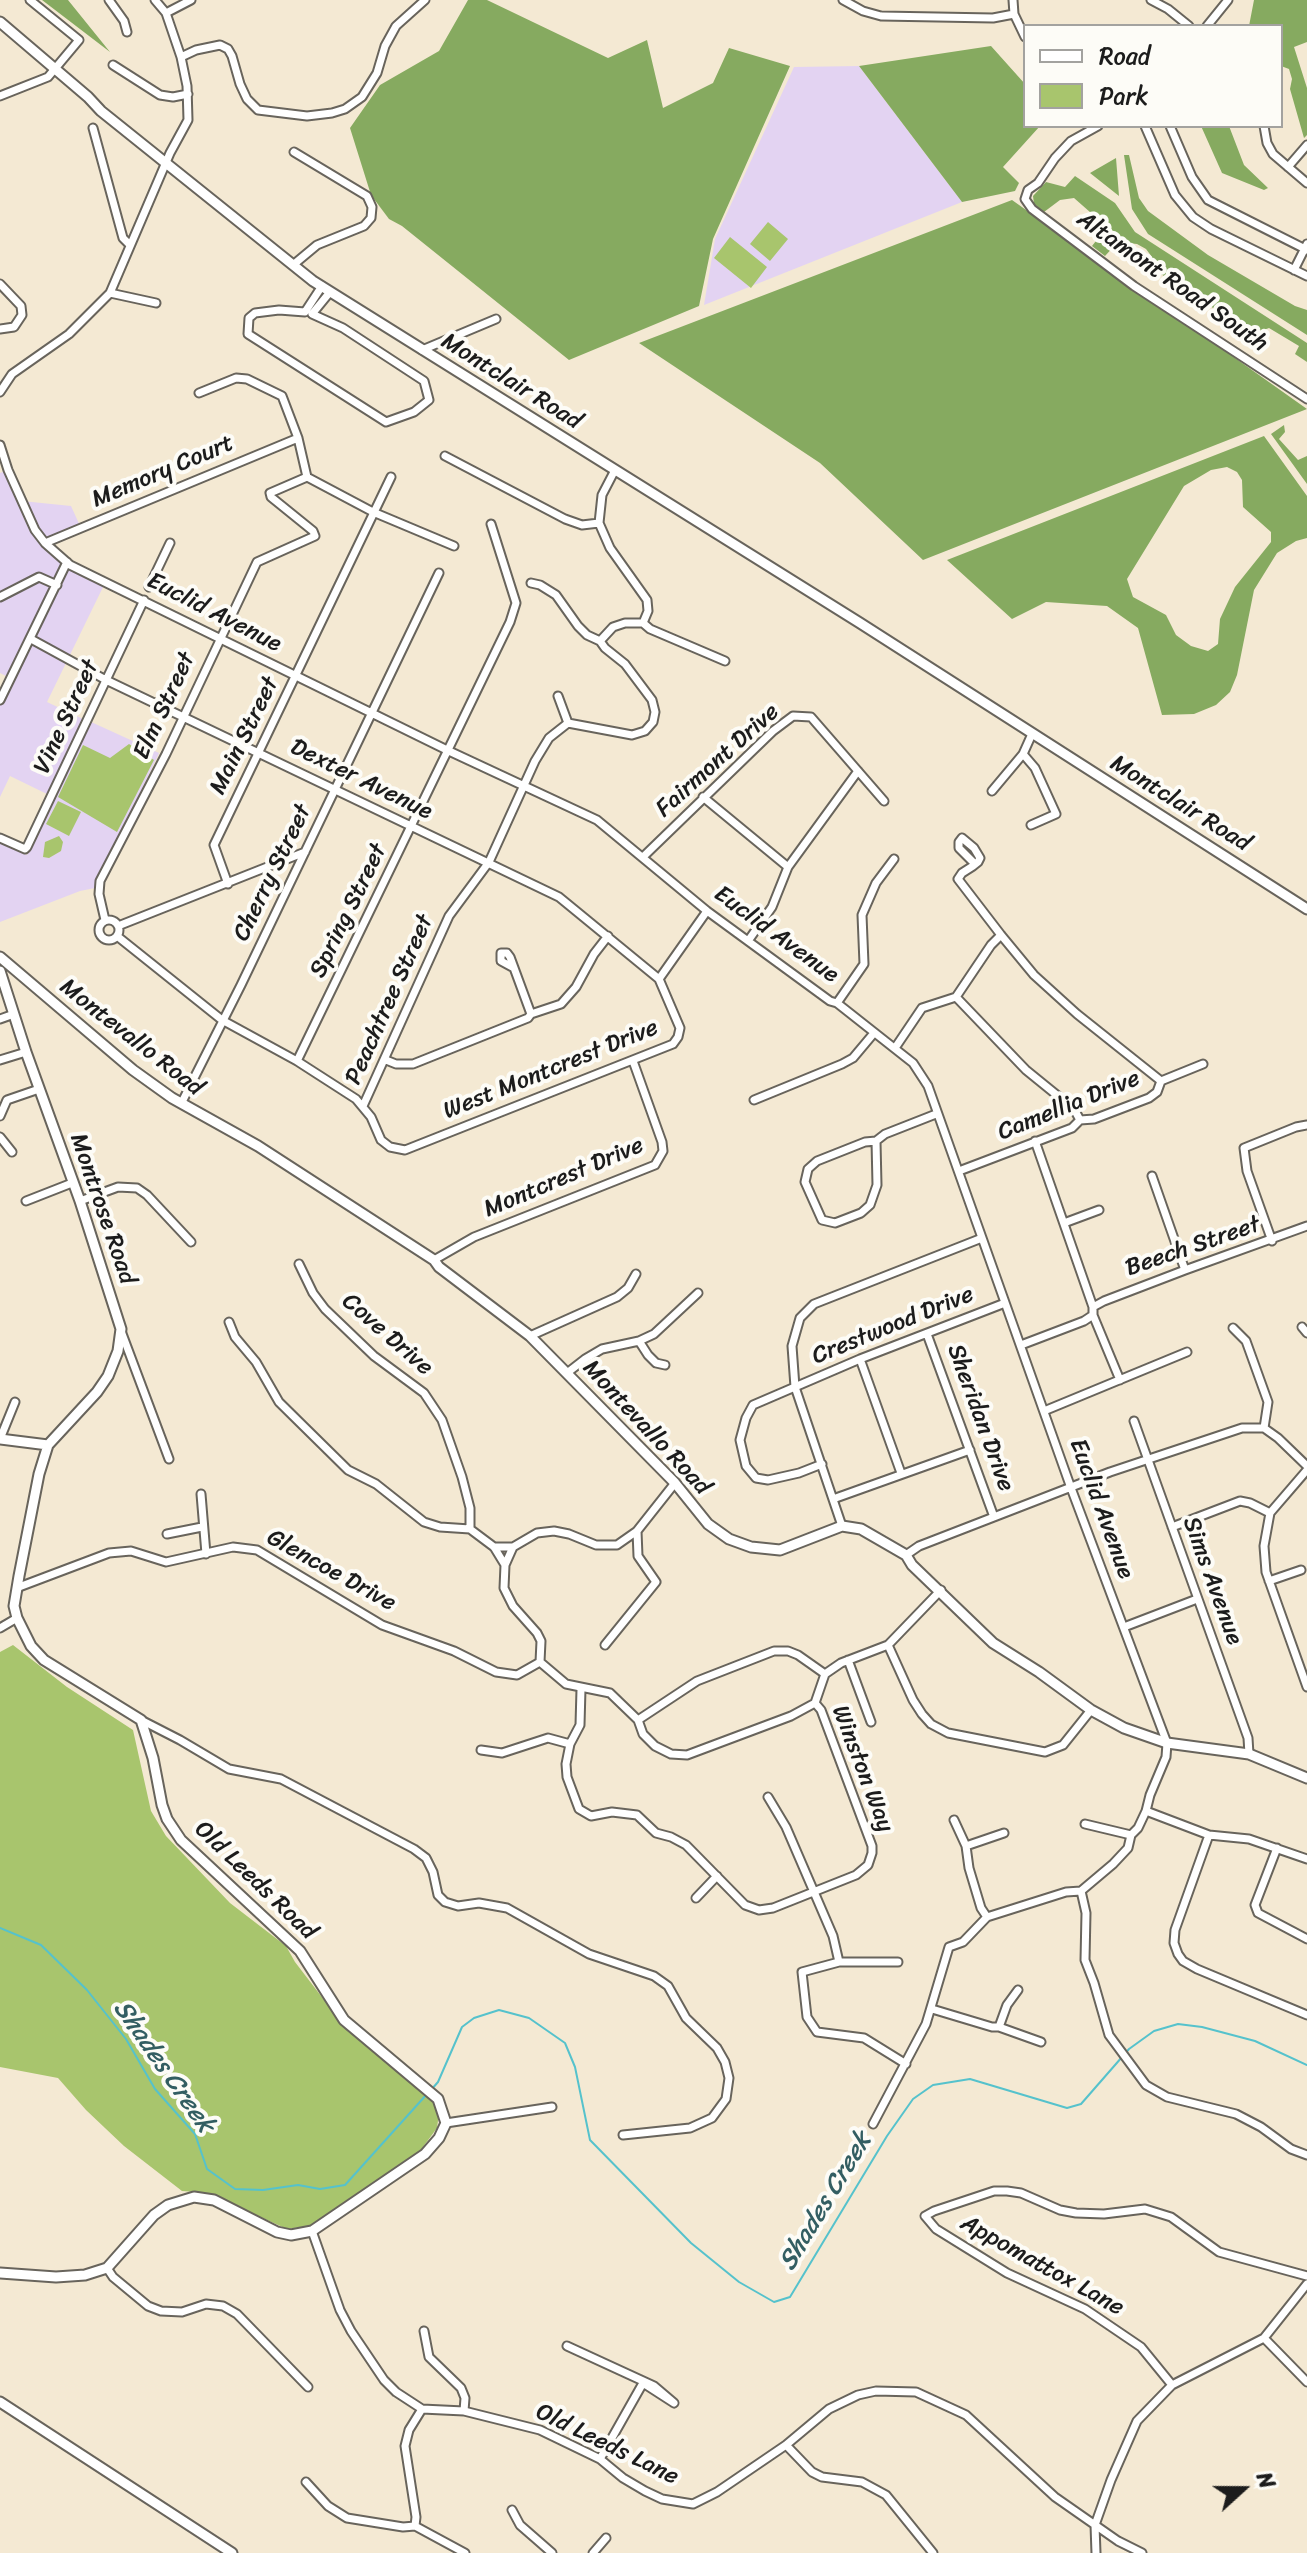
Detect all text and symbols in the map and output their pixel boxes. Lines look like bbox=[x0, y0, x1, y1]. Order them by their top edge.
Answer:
legend bbox=[1023, 24, 1283, 128]
text: Road bbox=[1099, 35, 1150, 77]
text: Park bbox=[1099, 75, 1148, 117]
street label: Altamont Road South bbox=[1071, 205, 1273, 359]
street label: Montclair Road bbox=[435, 327, 587, 437]
street label: Memory Court bbox=[88, 429, 238, 515]
street label: Euclid Avenue bbox=[142, 567, 286, 659]
street label: Elm Street bbox=[128, 648, 202, 764]
street label: Vine Street bbox=[28, 656, 106, 778]
street label: Main Street bbox=[204, 673, 286, 799]
street label: Fairmont Drive bbox=[650, 698, 786, 824]
street label: Dexter Avenue bbox=[285, 733, 437, 827]
street label: Montclair Road bbox=[1104, 749, 1256, 859]
street label: Cherry Street bbox=[228, 800, 318, 946]
street label: Spring Street bbox=[304, 839, 394, 983]
street label: Euclid Avenue bbox=[708, 880, 844, 990]
street label: Peachtree Street bbox=[340, 911, 440, 1089]
street label: Montevallo Road bbox=[53, 973, 209, 1103]
street label: West Montcrest Drive bbox=[439, 1014, 663, 1126]
street label: Camellia Drive bbox=[994, 1064, 1144, 1148]
street label: Montrose Road bbox=[63, 1130, 141, 1288]
street label: Montcrest Drive bbox=[480, 1131, 648, 1225]
street label: Beech Street bbox=[1122, 1211, 1264, 1283]
street label: Crestwood Drive bbox=[808, 1280, 978, 1372]
street label: Cove Drive bbox=[336, 1288, 438, 1382]
street label: Sheridan Drive bbox=[940, 1340, 1020, 1496]
street label: Montevallo Road bbox=[576, 1354, 716, 1502]
street label: Euclid Avenue bbox=[1062, 1435, 1140, 1583]
street label: Sims Avenue bbox=[1176, 1513, 1248, 1649]
street label: Glencoe Drive bbox=[261, 1524, 401, 1618]
street label: Winston Way bbox=[825, 1702, 899, 1836]
street label: Old Leeds Road bbox=[188, 1816, 322, 1946]
water label: Shades Creek bbox=[106, 1995, 220, 2139]
water label: Shades Creek bbox=[773, 2128, 879, 2276]
street label: Appomattox Lane bbox=[955, 2209, 1129, 2323]
street label: Old Leeds Lane bbox=[531, 2398, 683, 2492]
north arrow bbox=[1203, 2449, 1283, 2529]
text: N bbox=[1245, 2466, 1287, 2494]

